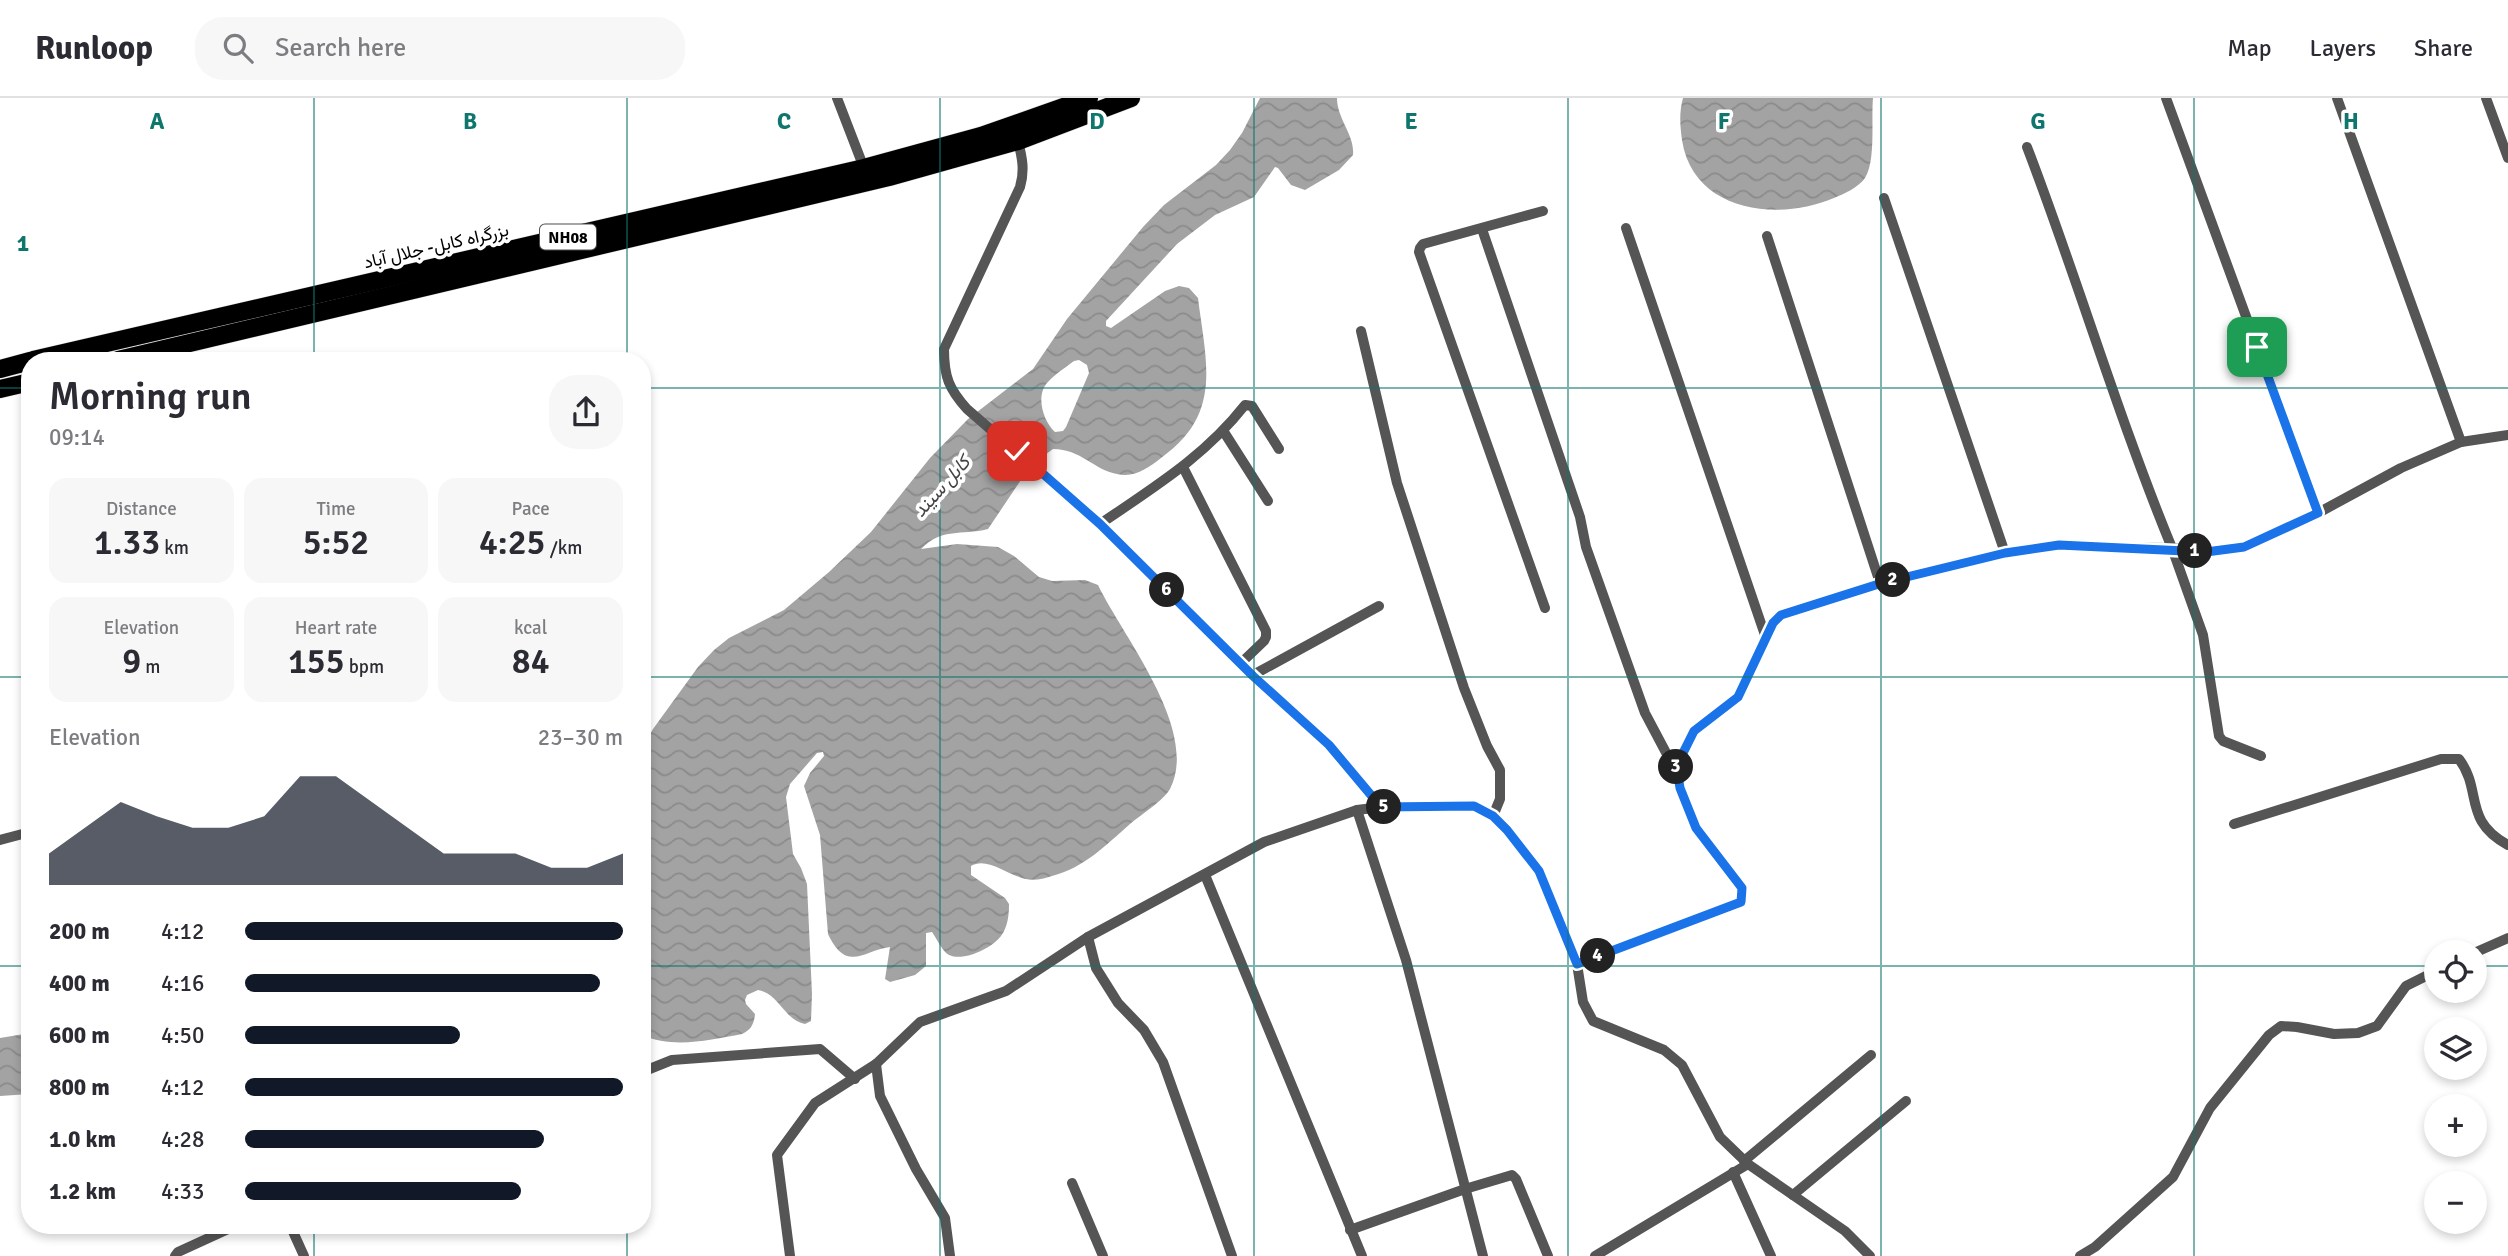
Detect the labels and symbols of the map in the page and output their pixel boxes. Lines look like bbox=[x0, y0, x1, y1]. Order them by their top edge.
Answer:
text: A bbox=[150, 107, 165, 136]
text: B bbox=[463, 107, 477, 136]
text: C bbox=[777, 107, 791, 136]
text: D bbox=[1089, 107, 1105, 136]
text: E bbox=[1404, 107, 1418, 136]
text: F bbox=[1718, 107, 1730, 136]
text: G bbox=[2030, 107, 2046, 136]
text: H bbox=[2343, 107, 2359, 136]
street label: بزرگراه کابل- جلال آباد bbox=[361, 219, 511, 273]
road number: NH08 bbox=[540, 225, 596, 250]
text: 1 bbox=[17, 229, 29, 258]
pin bbox=[2227, 317, 2287, 377]
pin bbox=[987, 421, 1047, 481]
water label: کابل سيند bbox=[908, 448, 978, 522]
pin: 1 bbox=[2178, 533, 2212, 568]
pin: 2 bbox=[1876, 562, 1910, 598]
pin: 6 bbox=[1150, 573, 1184, 608]
pin: 3 bbox=[1658, 750, 1694, 784]
pin: 5 bbox=[1366, 790, 1402, 824]
pin: 4 bbox=[1580, 938, 1616, 974]

